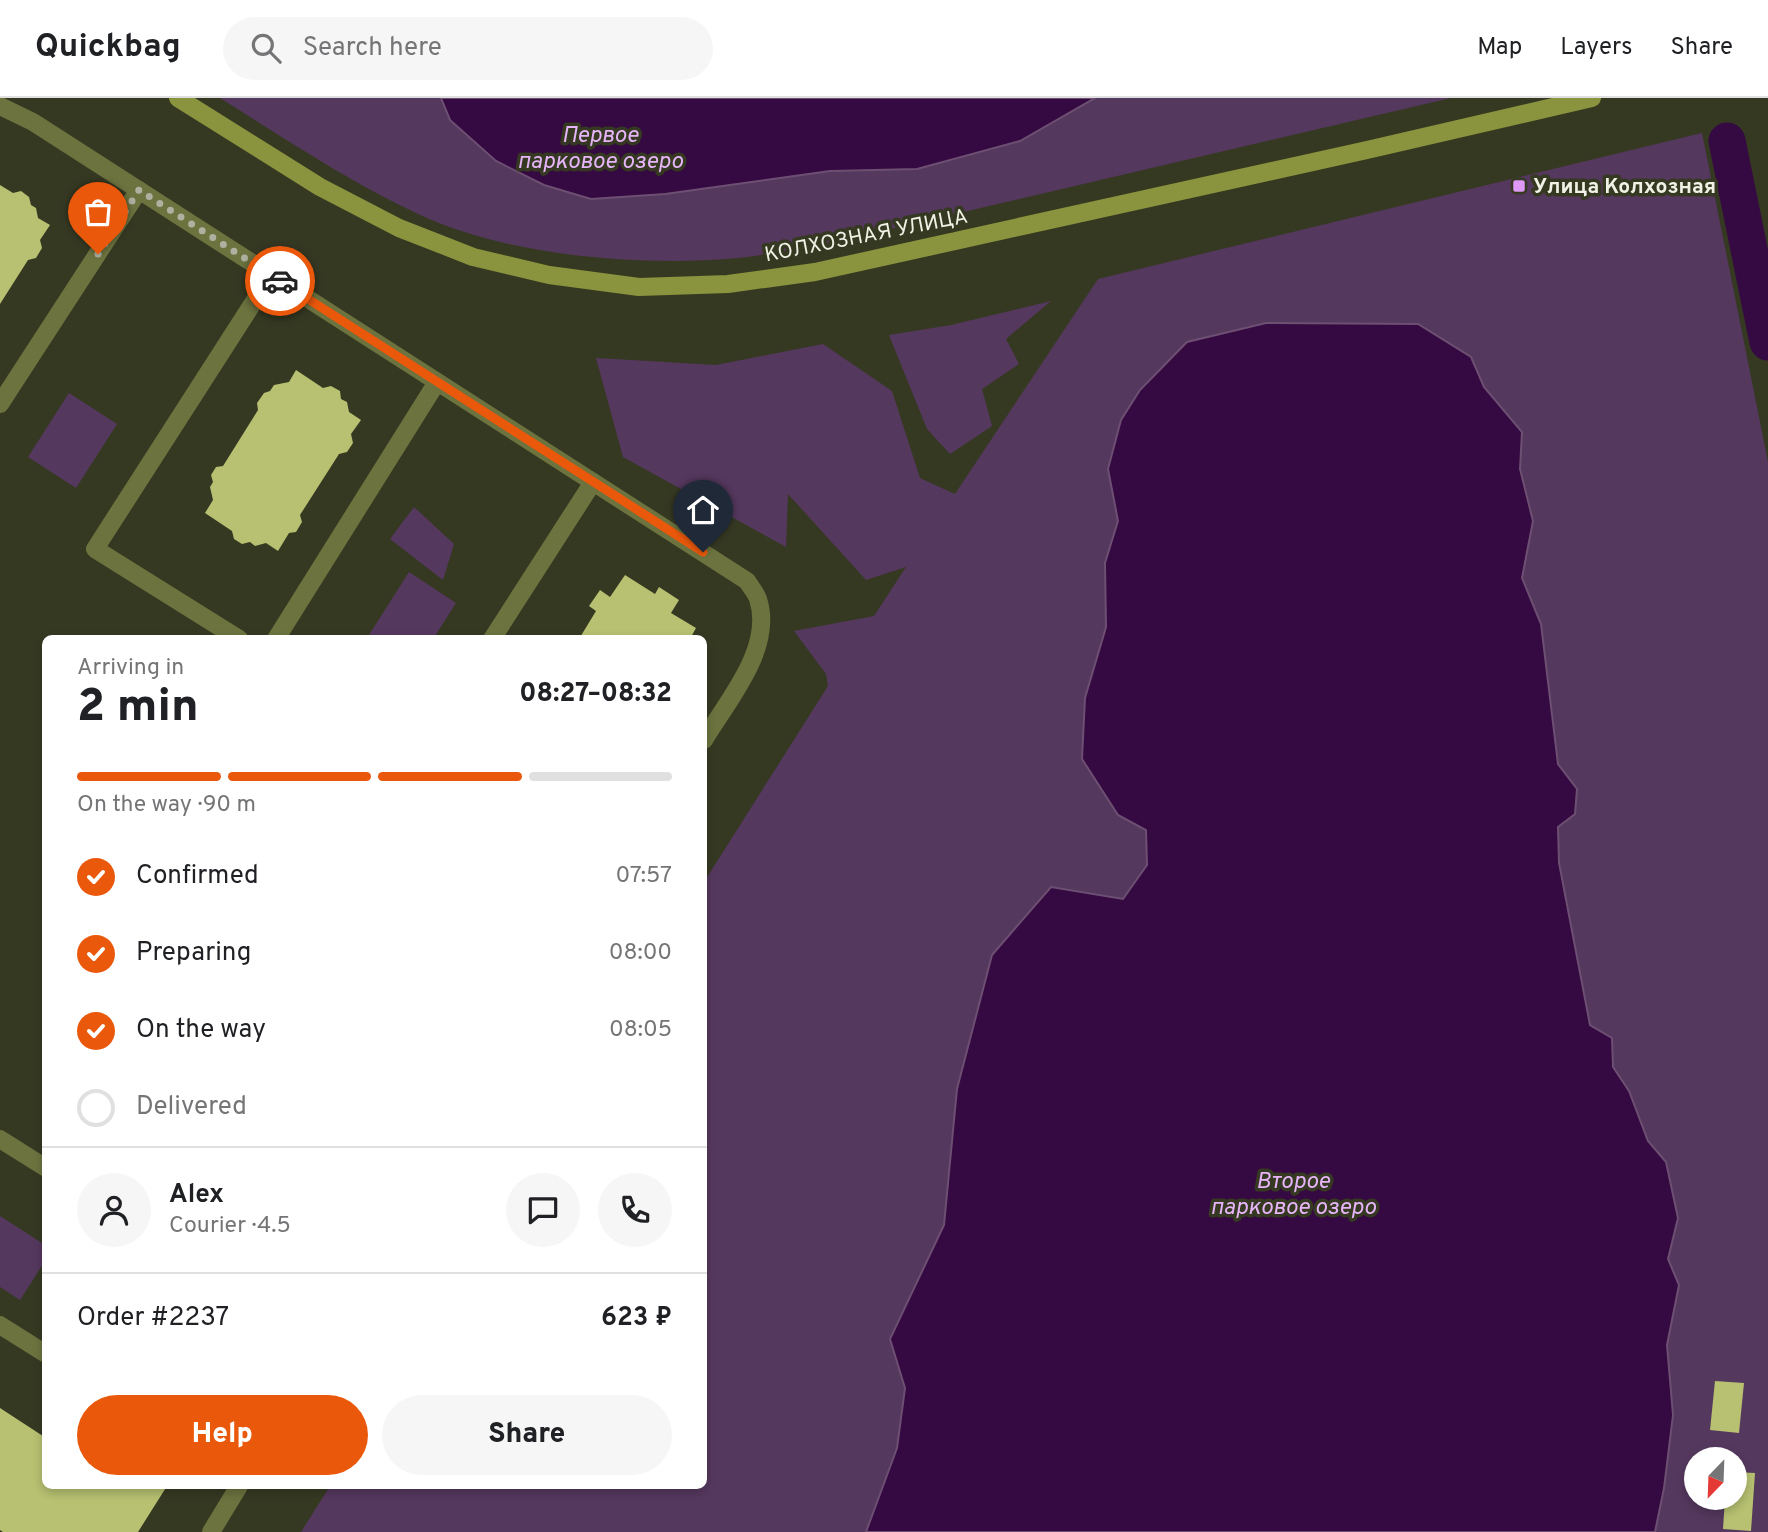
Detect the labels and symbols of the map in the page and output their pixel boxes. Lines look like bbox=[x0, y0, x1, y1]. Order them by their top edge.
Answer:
water label: Первое парковое озеро bbox=[517, 122, 684, 177]
place label: Улица Колхозная bbox=[1533, 174, 1716, 201]
marker: Улица Колхозная bbox=[1511, 178, 1527, 194]
pin bbox=[68, 182, 128, 254]
street label: КОЛХОЗНАЯ УЛИЦА bbox=[762, 204, 970, 269]
courier bbox=[245, 246, 315, 316]
pin bbox=[673, 480, 733, 552]
water label: Второе парковое озеро bbox=[1210, 1168, 1377, 1223]
north arrow bbox=[1684, 1447, 1746, 1510]

